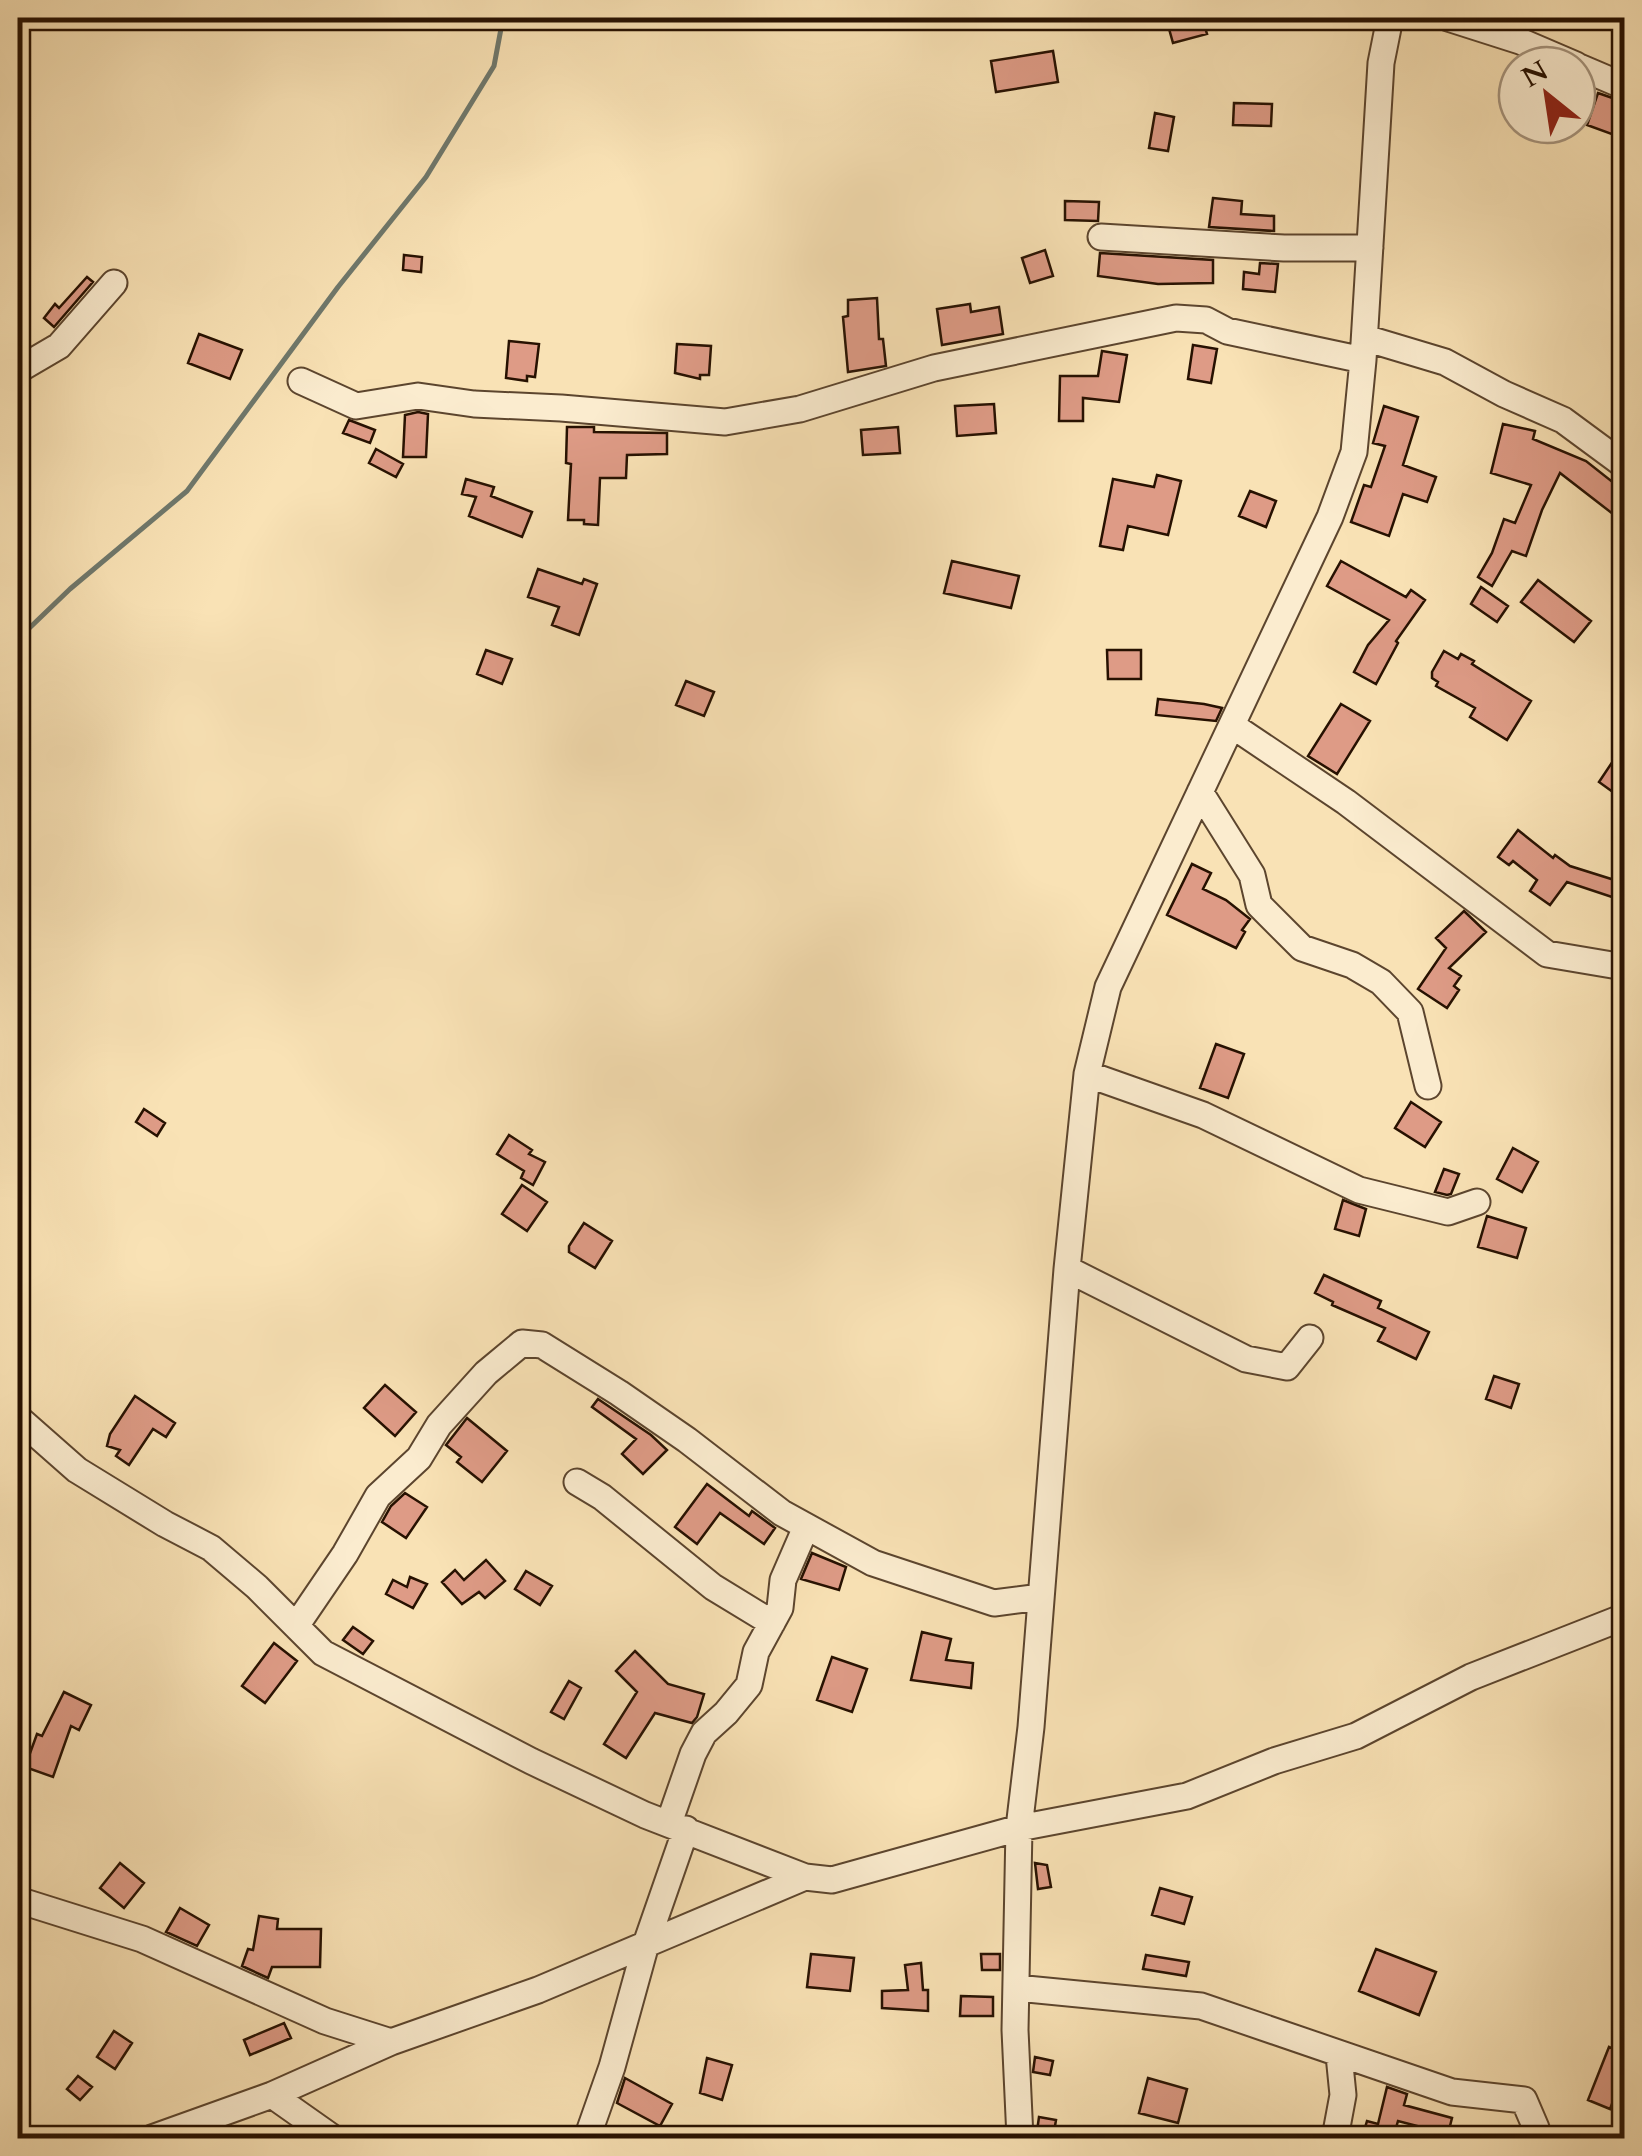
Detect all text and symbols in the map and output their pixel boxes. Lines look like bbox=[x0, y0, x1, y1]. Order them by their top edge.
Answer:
north arrow bbox=[1497, 45, 1597, 145]
text: N bbox=[1515, 52, 1555, 97]

